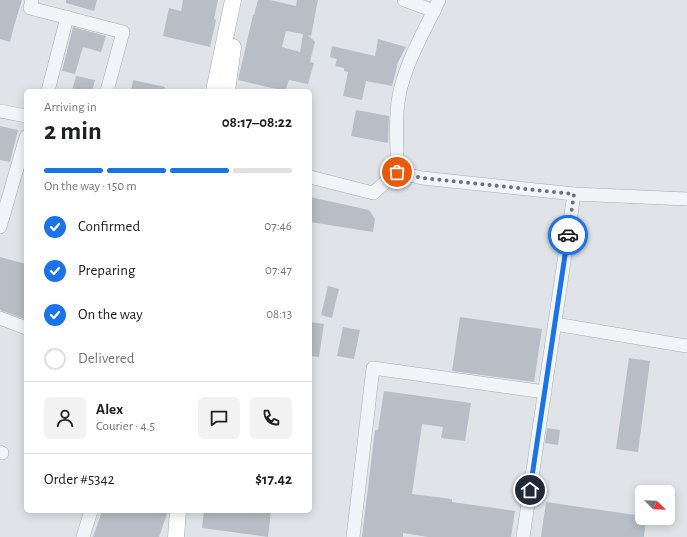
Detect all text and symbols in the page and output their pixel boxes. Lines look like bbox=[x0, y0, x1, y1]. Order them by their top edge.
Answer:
text: Arriving in bbox=[44, 101, 97, 114]
text: 08:17–08:22 bbox=[222, 115, 292, 130]
text: 2 min bbox=[44, 118, 102, 144]
pin bbox=[380, 155, 414, 189]
icon: bag bbox=[386, 161, 408, 183]
text: On the way · 150 m bbox=[44, 180, 137, 193]
courier bbox=[548, 215, 588, 255]
icon: check bbox=[44, 216, 66, 238]
text: Confirmed bbox=[78, 219, 140, 234]
text: 07:46 bbox=[264, 220, 292, 233]
icon: car bbox=[557, 224, 579, 246]
icon: check bbox=[44, 260, 66, 282]
text: Preparing bbox=[78, 263, 135, 278]
text: 07:47 bbox=[265, 264, 292, 277]
icon: check bbox=[44, 304, 66, 326]
text: On the way bbox=[78, 307, 143, 322]
text: 08:13 bbox=[266, 308, 292, 321]
text: Delivered bbox=[78, 351, 135, 366]
button: person bbox=[44, 397, 86, 439]
button: chat bbox=[198, 397, 240, 439]
button: phone bbox=[250, 397, 292, 439]
text: Alex bbox=[96, 402, 123, 417]
text: Courier · 4.5 bbox=[96, 420, 155, 433]
text: Order #5342 bbox=[44, 472, 115, 487]
text: $17.42 bbox=[255, 472, 292, 487]
pin bbox=[513, 473, 547, 507]
icon: home bbox=[519, 479, 541, 501]
north arrow bbox=[635, 485, 675, 525]
map controls bbox=[635, 485, 675, 525]

